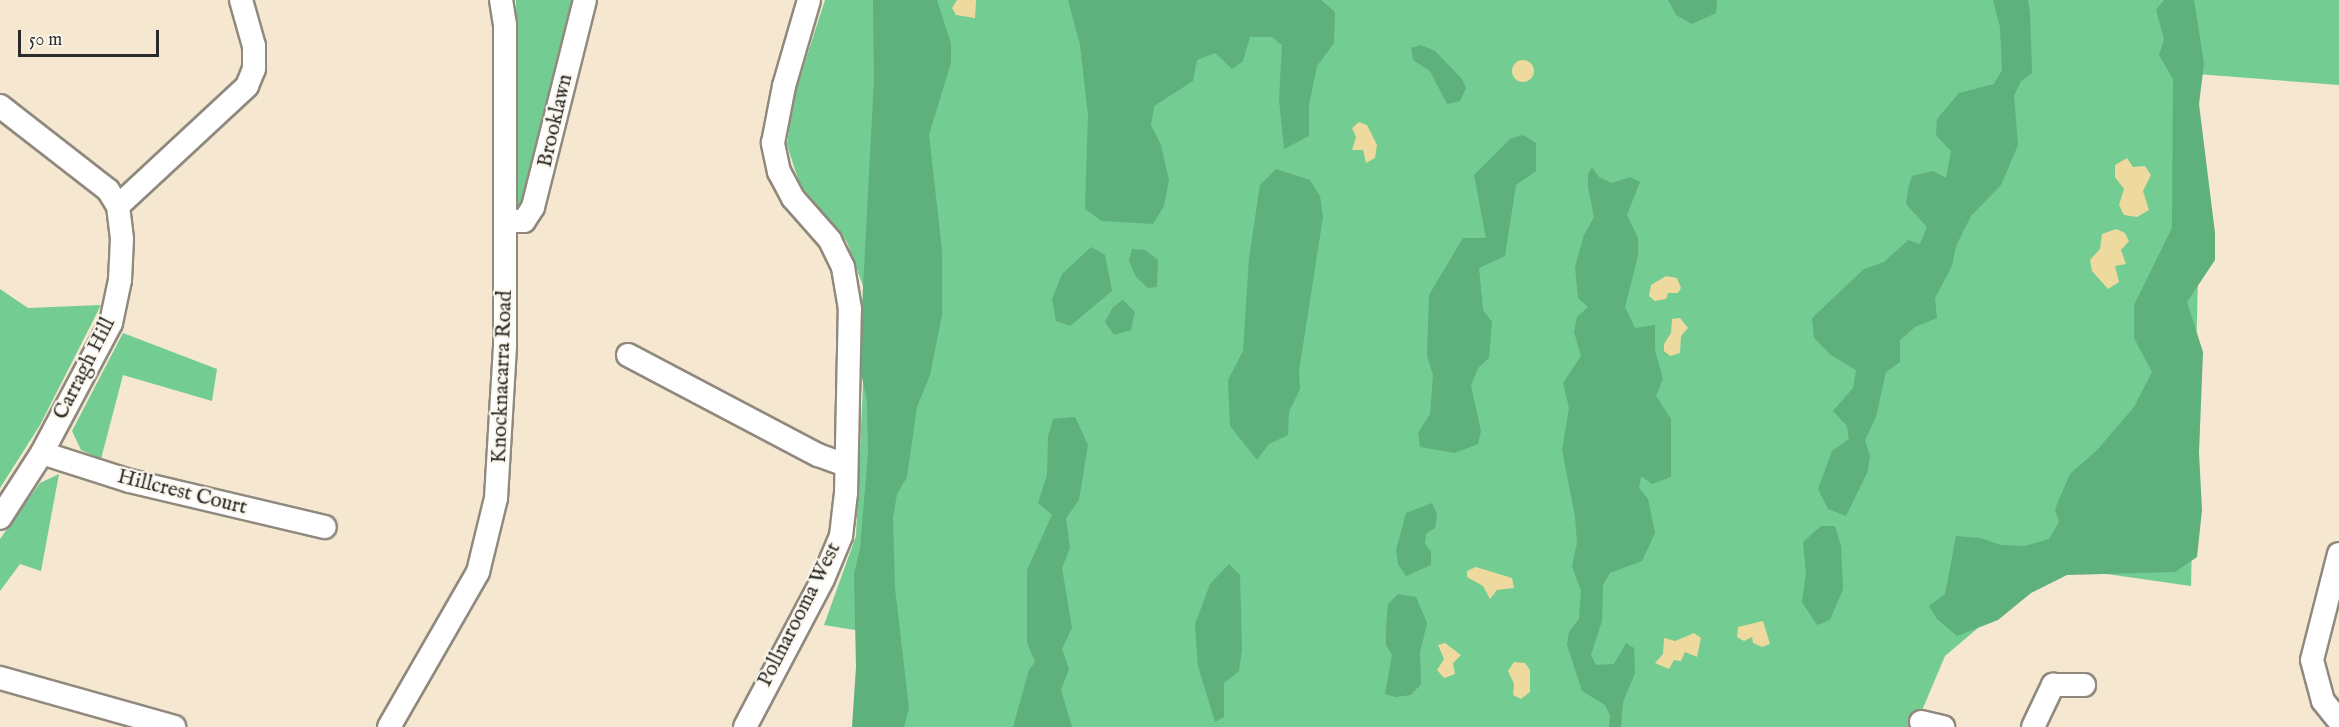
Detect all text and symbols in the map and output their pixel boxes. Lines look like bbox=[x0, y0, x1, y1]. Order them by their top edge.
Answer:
scale bar bbox=[21, 18, 162, 56]
text: 50 m bbox=[29, 29, 62, 52]
street label: Brooklawn bbox=[533, 72, 579, 170]
street label: Knocknacarra Road bbox=[487, 290, 519, 464]
street label: Carragh Hill bbox=[49, 314, 121, 424]
street label: Hillcrest Court bbox=[115, 465, 249, 521]
street label: Pollnarooma West bbox=[753, 539, 847, 691]

